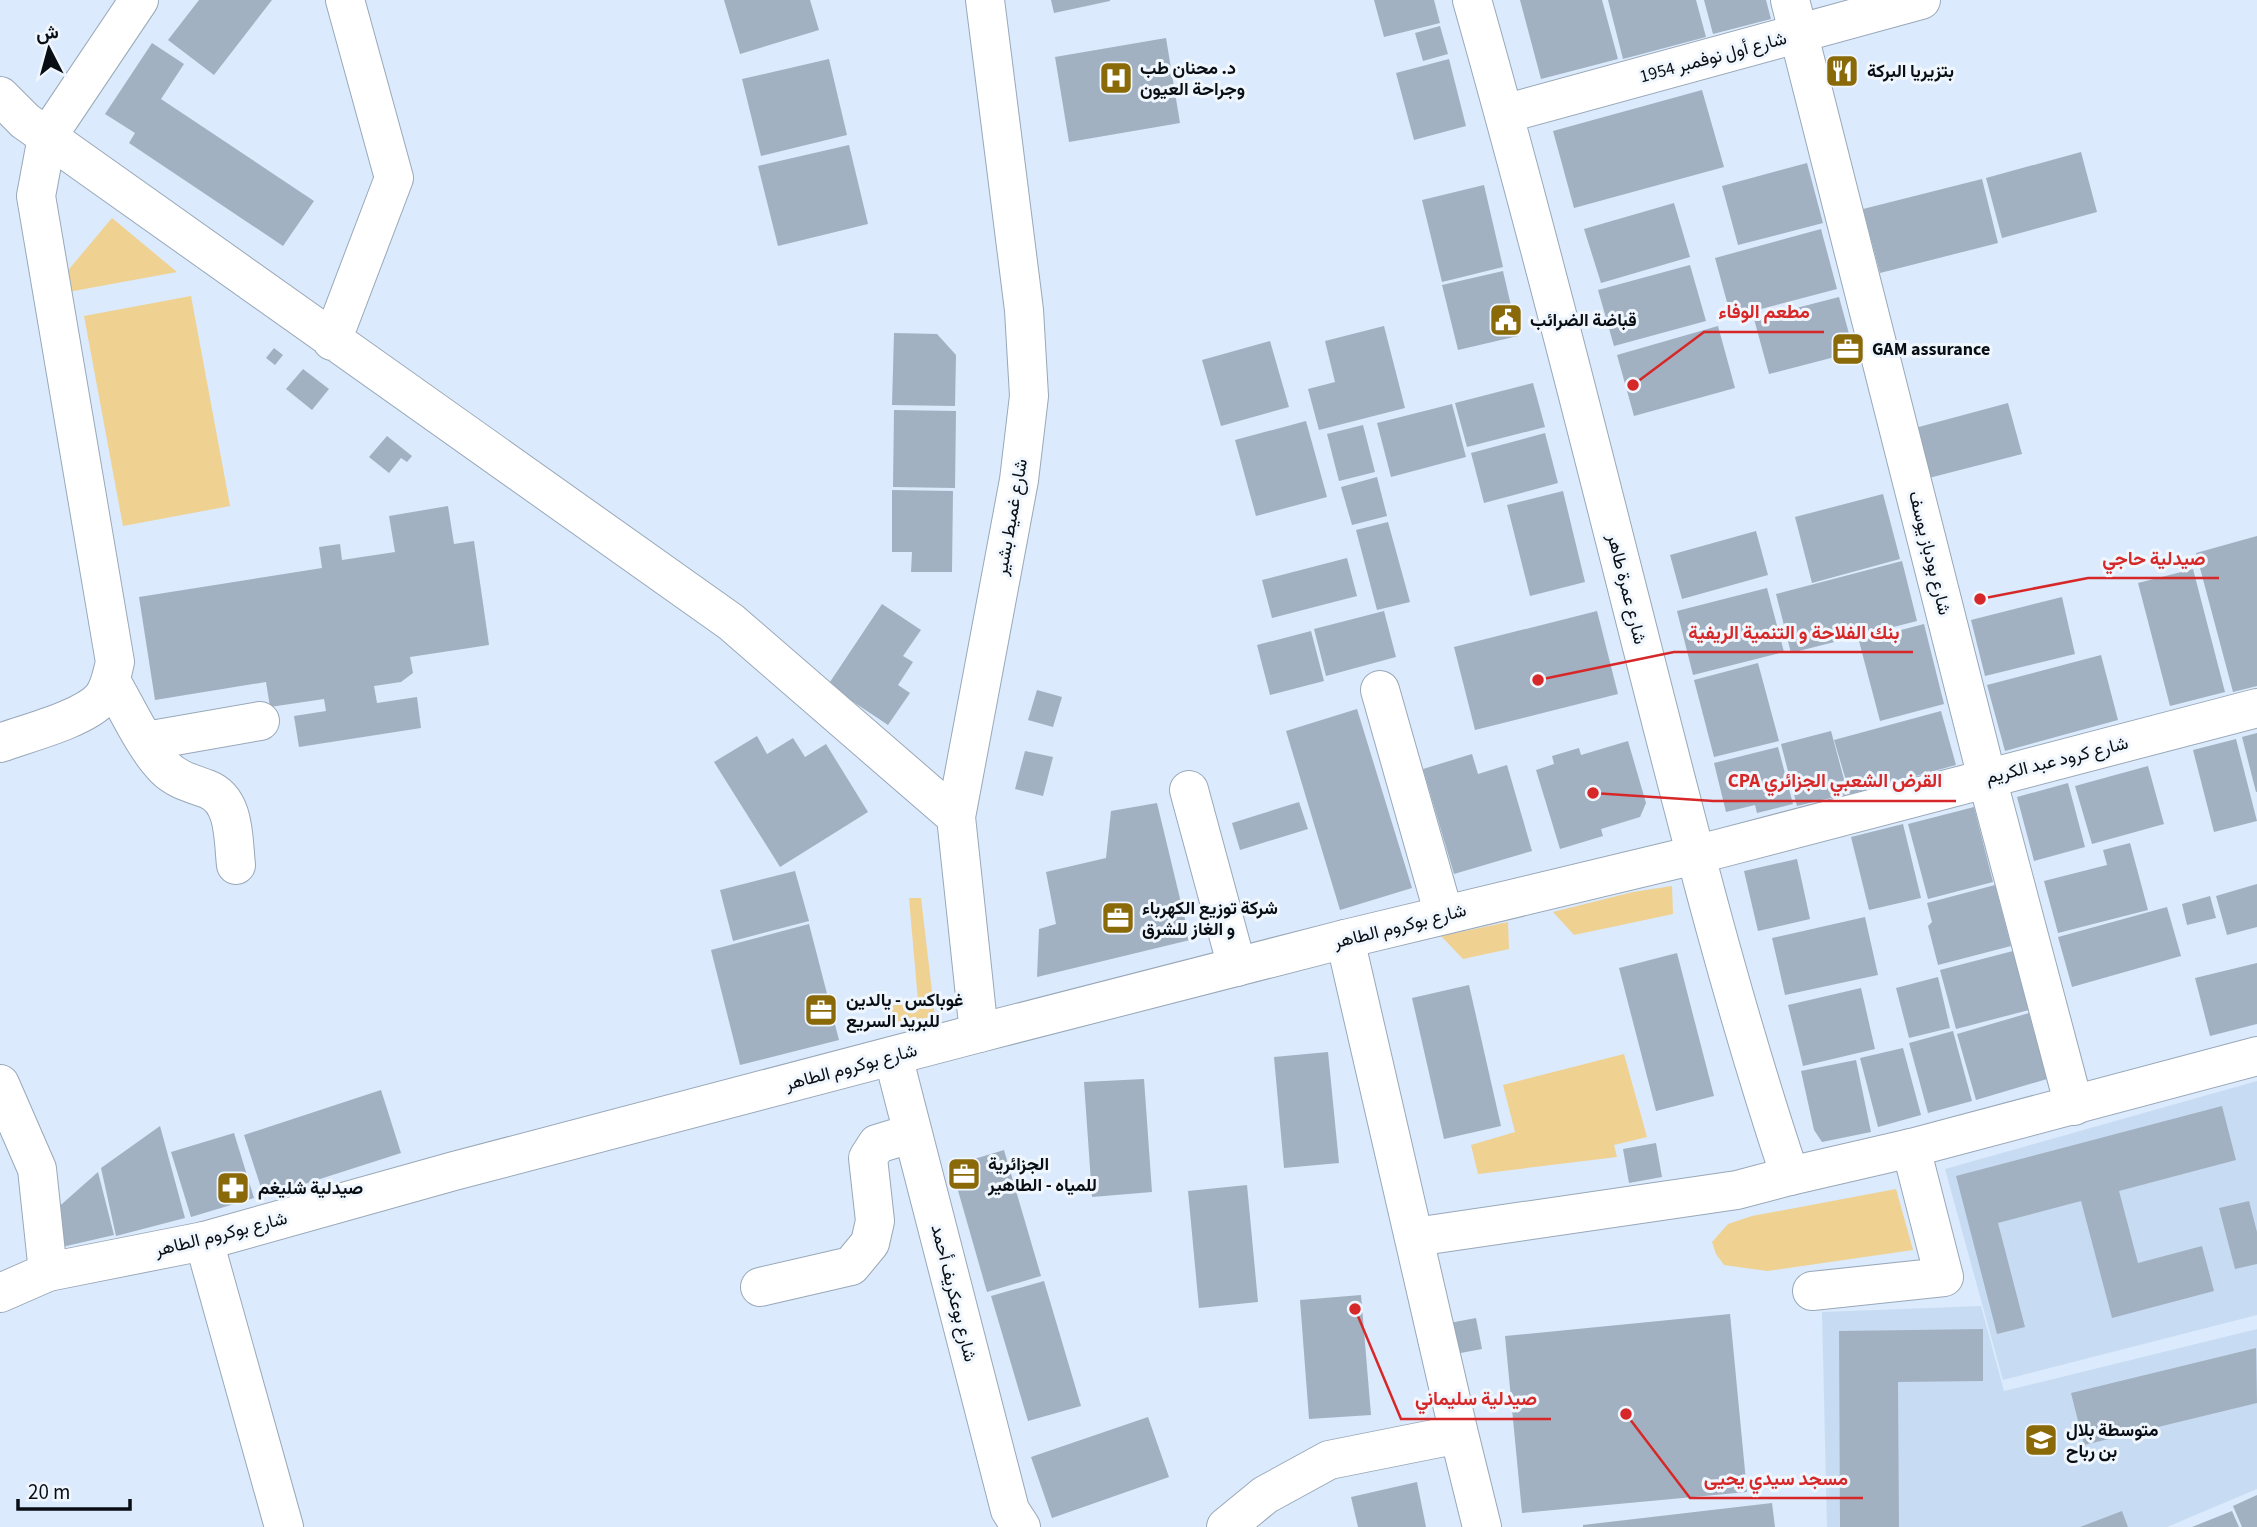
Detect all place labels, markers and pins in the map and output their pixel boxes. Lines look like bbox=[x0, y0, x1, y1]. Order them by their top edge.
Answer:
restaurant icon: بتزيريا البركة bbox=[1823, 52, 1861, 90]
place label: د. محنان طب وجراحة العيون bbox=[1140, 56, 1245, 102]
hospital icon: د. محنان طب وجراحة العيون bbox=[1097, 59, 1135, 97]
place label: بتزيريا البركة bbox=[1867, 59, 1954, 84]
callout: مطعم الوفاء bbox=[1704, 292, 1824, 332]
public building icon: قباضة الضرائب bbox=[1487, 301, 1525, 339]
place label: قباضة الضرائب bbox=[1530, 308, 1637, 333]
office icon: GAM assurance bbox=[1829, 330, 1867, 368]
place label: GAM assurance bbox=[1872, 337, 1990, 362]
callout: صيدلية حاجي bbox=[2088, 538, 2219, 578]
callout: بنك الفلاحة و التنمية الريفية bbox=[1674, 612, 1913, 652]
callout: CPA القرض الشعبي الجزائري bbox=[1713, 761, 1956, 801]
place label: شركة توزيع الكهرباء و الغاز للشرق bbox=[1142, 896, 1278, 942]
office icon: شركة توزيع الكهرباء و الغاز للشرق bbox=[1099, 899, 1137, 937]
place label: غوباكس - يالدين للبريد السريع bbox=[846, 988, 963, 1034]
office icon: غوباكس - يالدين للبريد السريع bbox=[802, 991, 840, 1029]
place label: الجزائرية للمياه - الطاهير bbox=[987, 1152, 1097, 1198]
office icon: الجزائرية للمياه - الطاهير bbox=[945, 1155, 983, 1193]
pharmacy icon: صيدلية شليغم bbox=[214, 1169, 252, 1207]
place label: صيدلية شليغم bbox=[258, 1176, 363, 1201]
callout: صيدلية سليماني bbox=[1401, 1379, 1551, 1419]
place label: متوسطة بلال بن رباح bbox=[2066, 1418, 2159, 1464]
school or university icon: متوسطة بلال بن رباح bbox=[2022, 1421, 2060, 1459]
callout: مسجد سيدي يحيى bbox=[1690, 1458, 1863, 1498]

